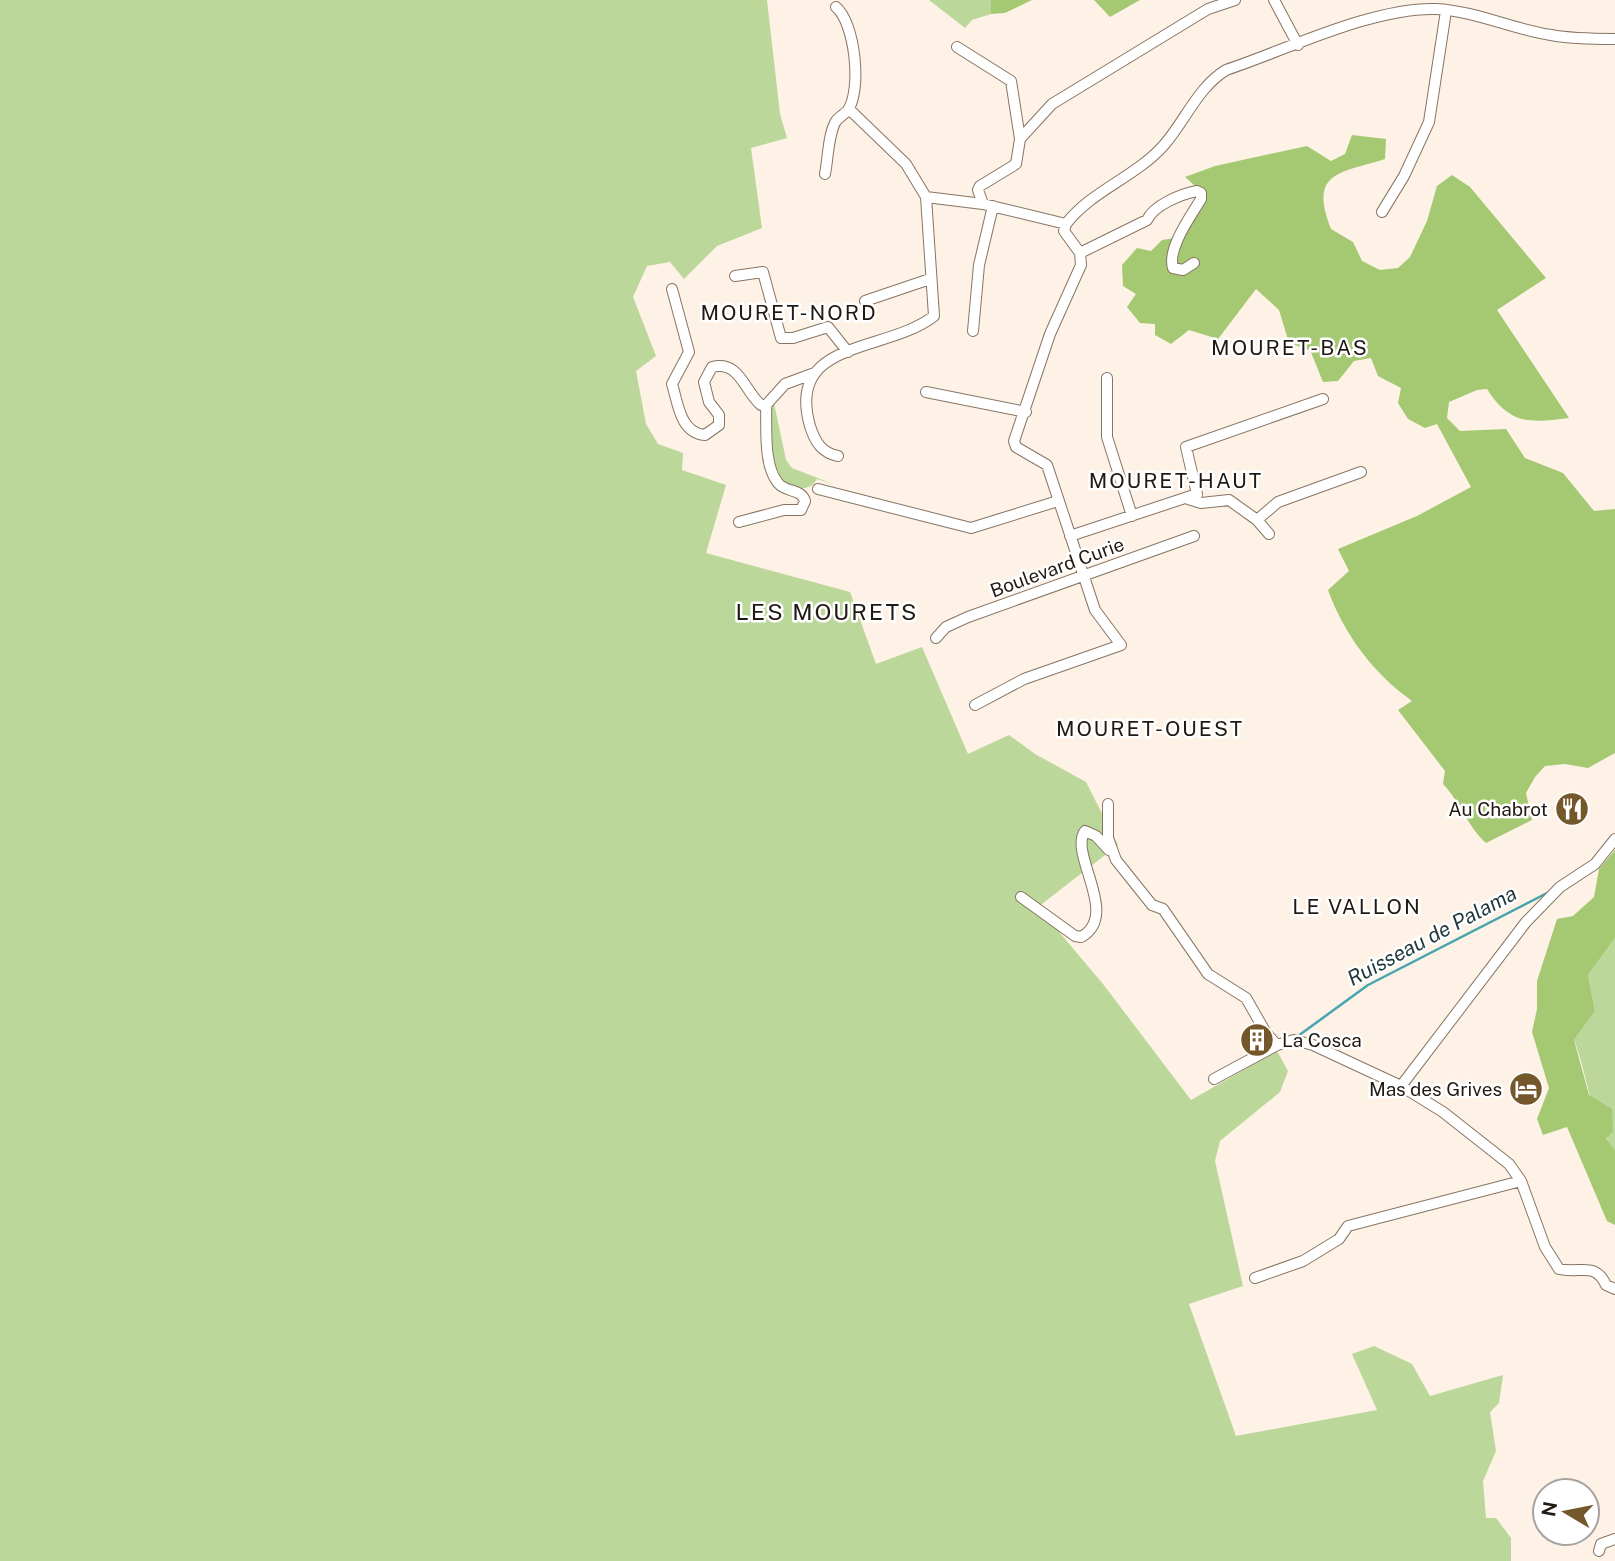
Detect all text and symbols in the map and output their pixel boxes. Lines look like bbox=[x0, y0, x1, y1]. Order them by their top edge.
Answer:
district label: MOURET-NORD bbox=[700, 300, 878, 325]
district label: MOURET-BAS bbox=[1211, 335, 1369, 360]
district label: MOURET-HAUT bbox=[1089, 468, 1263, 493]
street label: Boulevard Curie bbox=[987, 533, 1127, 601]
district label: LES MOURETS bbox=[736, 598, 918, 625]
district label: MOURET-OUEST bbox=[1056, 716, 1244, 741]
restaurant icon: Au Chabrot bbox=[1553, 790, 1591, 828]
place label: Au Chabrot bbox=[1448, 798, 1548, 820]
water label: Ruisseau de Palama bbox=[1343, 880, 1521, 991]
district label: LE VALLON bbox=[1292, 894, 1422, 919]
building icon: La Cosca bbox=[1238, 1021, 1276, 1059]
place label: La Cosca bbox=[1282, 1029, 1362, 1051]
hotel icon: Mas des Grives bbox=[1507, 1070, 1545, 1108]
place label: Mas des Grives bbox=[1369, 1078, 1502, 1100]
north arrow bbox=[1531, 1477, 1601, 1547]
text: N bbox=[1537, 1500, 1561, 1518]

